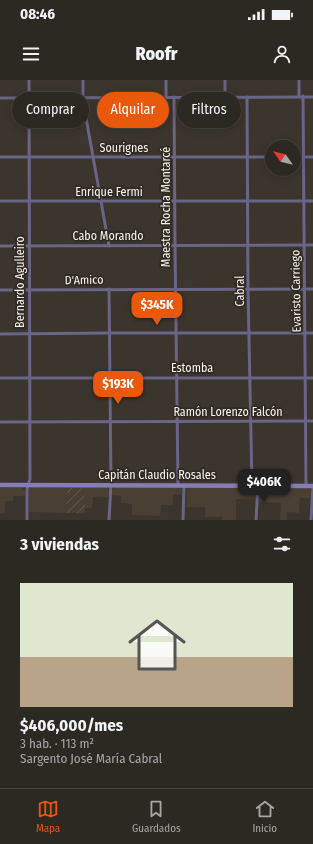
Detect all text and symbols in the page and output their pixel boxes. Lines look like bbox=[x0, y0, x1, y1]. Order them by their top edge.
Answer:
text: 08:46 bbox=[20, 5, 55, 23]
icon: menu bbox=[20, 43, 42, 65]
text: Roofr bbox=[136, 43, 177, 65]
icon: person bbox=[271, 43, 293, 65]
chip: Comprar bbox=[12, 92, 89, 128]
chip: Alquilar bbox=[97, 92, 169, 128]
chip: Filtros bbox=[177, 92, 241, 128]
north arrow bbox=[265, 140, 301, 176]
map controls bbox=[265, 140, 301, 176]
street label: Sourignes bbox=[100, 141, 148, 155]
street label: Maestra Rocha Montarcé bbox=[159, 147, 173, 267]
street label: Enrique Fermi bbox=[75, 185, 143, 199]
street label: Cabo Morando bbox=[73, 229, 143, 243]
street label: Bernardo Agulleiro bbox=[13, 236, 27, 328]
street label: Evaristo Carriego bbox=[288, 250, 304, 332]
street label: D'Amico bbox=[64, 273, 104, 287]
street label: Cabral bbox=[233, 276, 247, 306]
pin: $345K bbox=[129, 292, 185, 326]
text: $345K bbox=[140, 297, 174, 312]
street label: Estomba bbox=[171, 361, 213, 375]
pin: $193K bbox=[90, 371, 146, 405]
text: $193K bbox=[102, 376, 134, 391]
street label: Ramón Lorenzo Falcón bbox=[173, 405, 283, 419]
street label: Capitán Claudio Rosales bbox=[98, 468, 216, 482]
pin: $406K bbox=[236, 469, 292, 503]
text: $406K bbox=[247, 474, 281, 489]
icon: filters bbox=[271, 533, 293, 555]
text: 3 viviendas bbox=[20, 534, 99, 555]
icon: home bbox=[121, 609, 193, 681]
text: $406,000/mes bbox=[20, 715, 123, 736]
text: 3 hab. · 113 m² bbox=[20, 736, 94, 751]
text: Sargento José María Cabral bbox=[20, 751, 162, 766]
tab: Mapa bbox=[36, 798, 60, 835]
tab: Guardados bbox=[132, 798, 181, 835]
tab: Inicio bbox=[252, 798, 277, 835]

